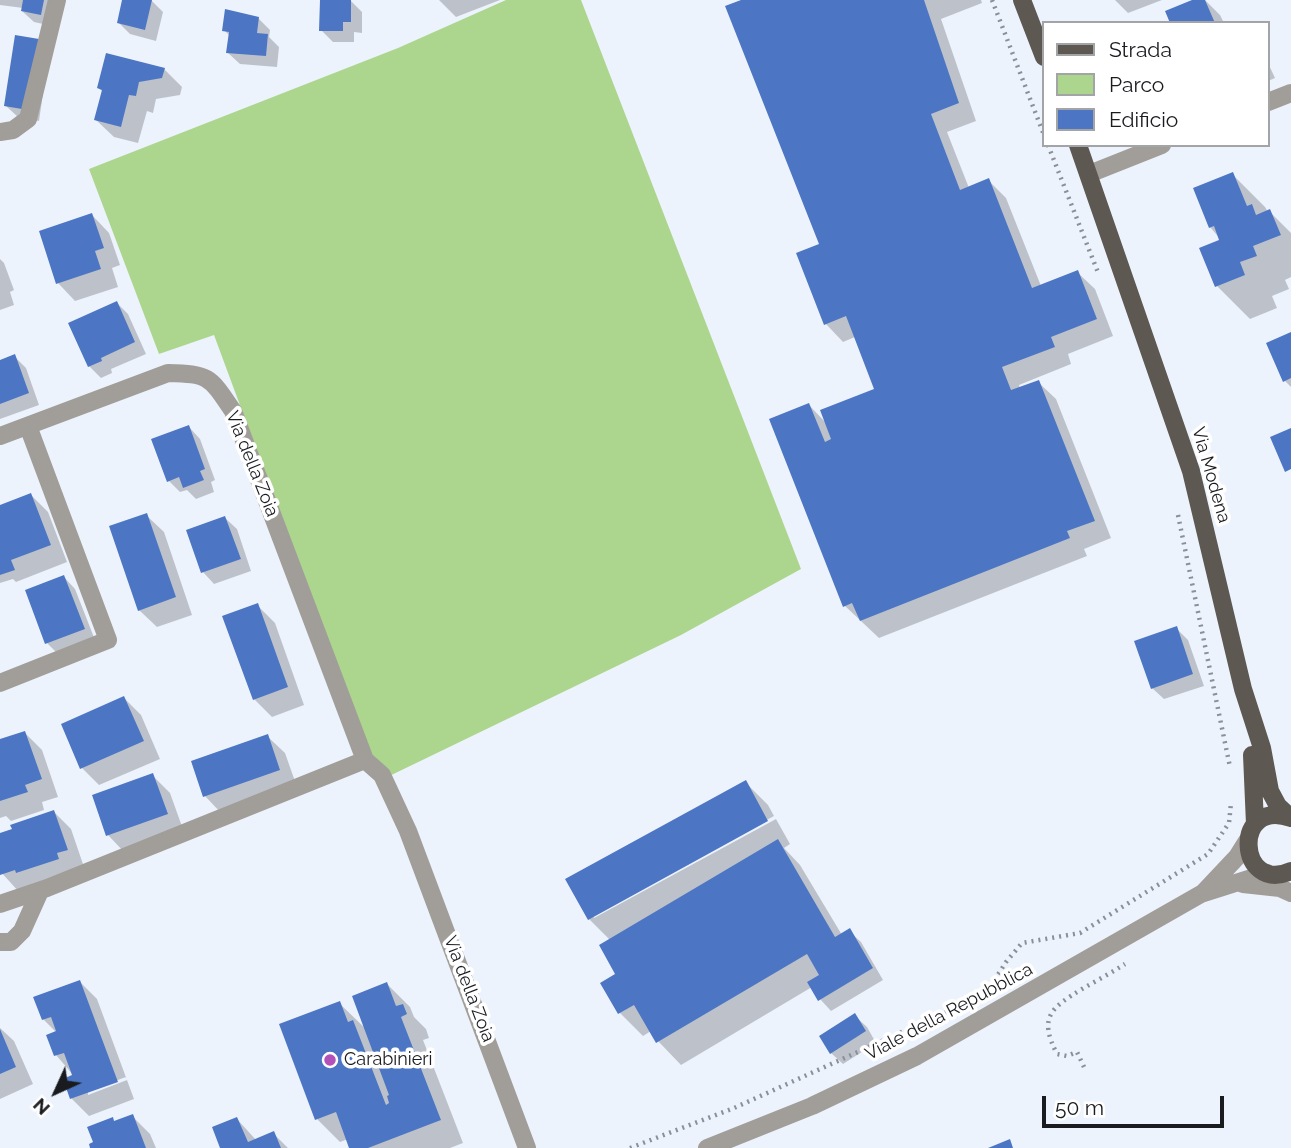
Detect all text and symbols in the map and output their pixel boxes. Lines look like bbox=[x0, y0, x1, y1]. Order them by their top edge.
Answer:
legend bbox=[1042, 21, 1270, 147]
text: Strada bbox=[1109, 37, 1172, 62]
text: Parco bbox=[1109, 72, 1164, 97]
text: Edificio bbox=[1109, 107, 1178, 132]
street label: Via della Zoia bbox=[221, 408, 283, 520]
street label: Via Modena bbox=[1187, 424, 1235, 526]
street label: Via della Zoia bbox=[439, 933, 499, 1045]
street label: Viale della Repubblica bbox=[862, 959, 1036, 1065]
place label: Carabinieri bbox=[344, 1049, 433, 1071]
marker: Carabinieri bbox=[322, 1052, 338, 1068]
north arrow bbox=[21, 1057, 91, 1127]
scale bar bbox=[1046, 1082, 1228, 1126]
text: N bbox=[28, 1094, 54, 1120]
text: 50 m bbox=[1055, 1095, 1104, 1120]

